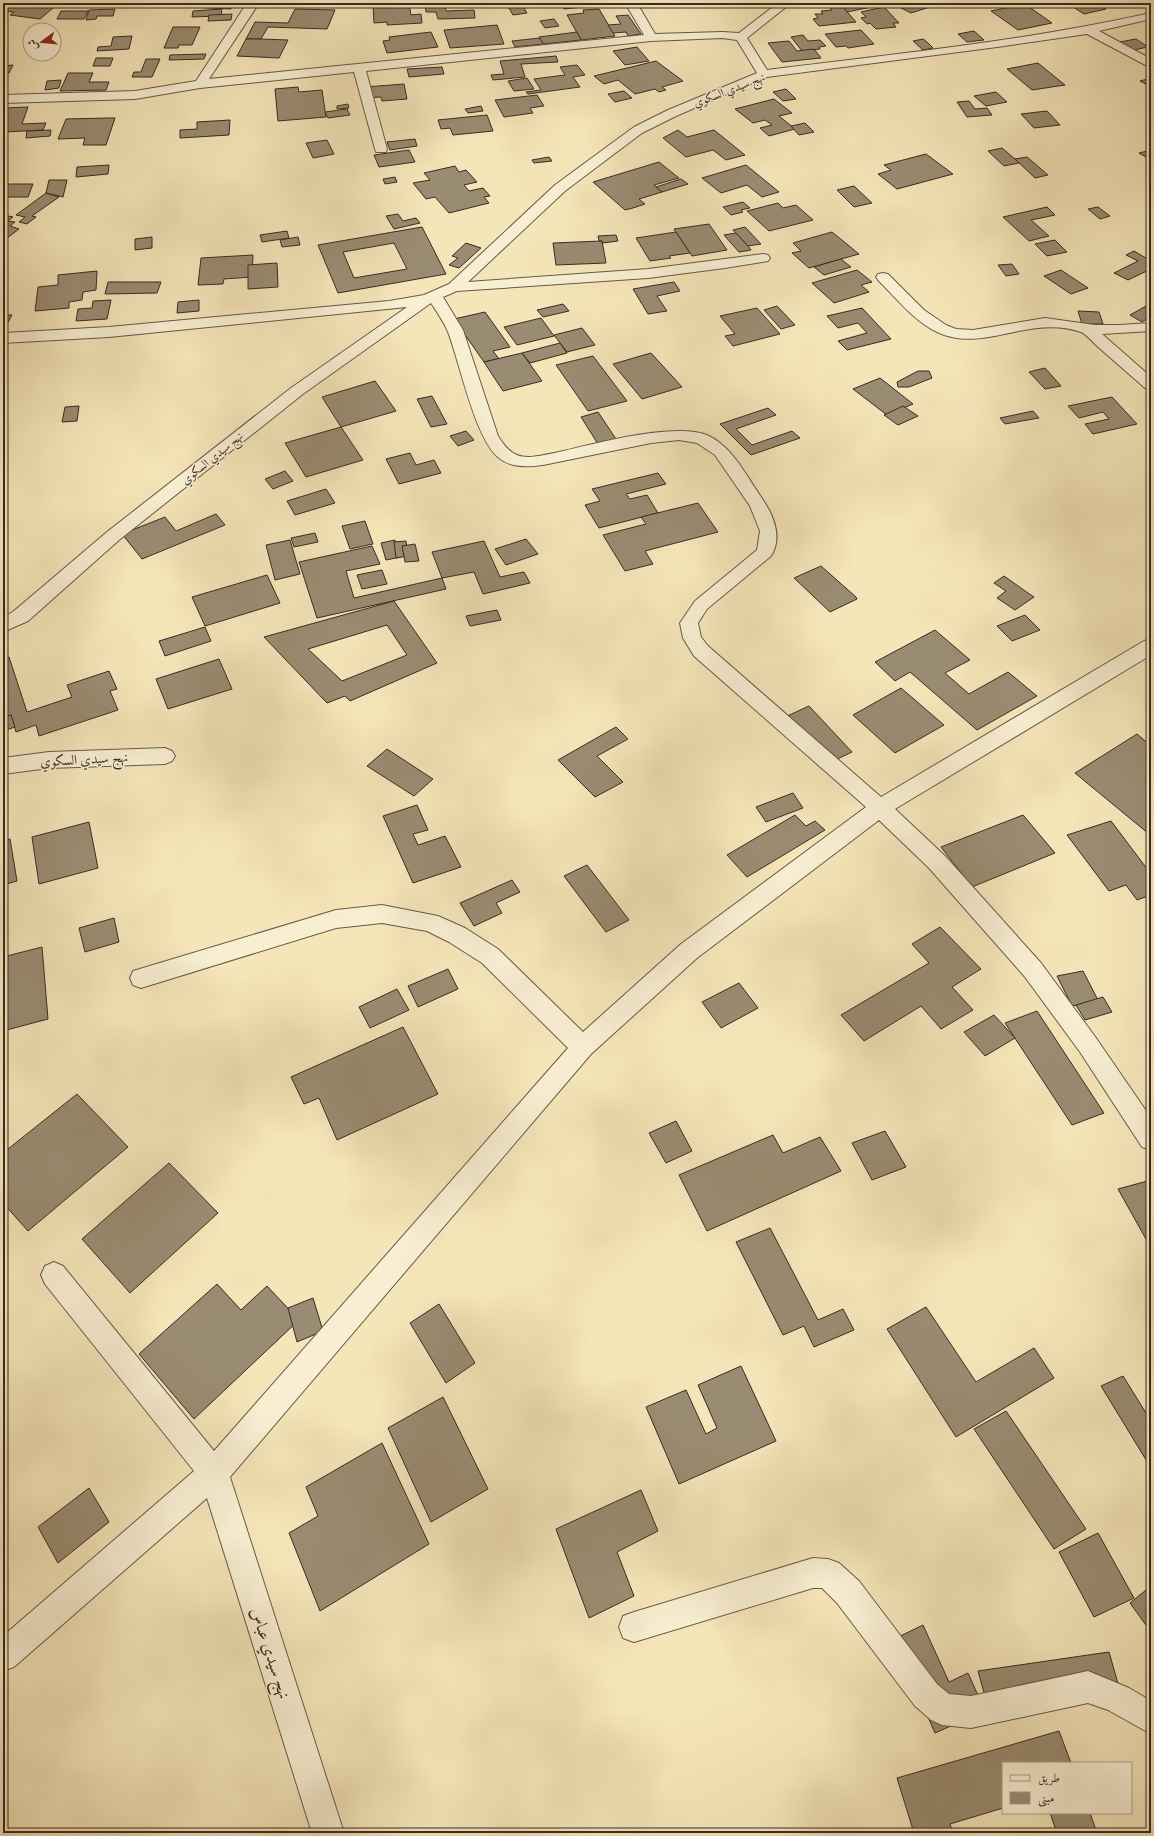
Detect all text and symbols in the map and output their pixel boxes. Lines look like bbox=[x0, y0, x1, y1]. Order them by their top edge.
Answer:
north arrow bbox=[22, 22, 62, 62]
text: ش bbox=[25, 38, 41, 52]
street label: نهج سيدي السكوي bbox=[691, 70, 768, 114]
street label: نهج سيدي السكوي bbox=[178, 429, 248, 490]
street label: نهج سيدي السكوي bbox=[40, 749, 129, 774]
street label: نهج سيدي عباس bbox=[241, 1605, 295, 1703]
legend bbox=[1002, 1762, 1132, 1814]
text: طريق bbox=[1038, 1771, 1060, 1786]
text: مبنى bbox=[1038, 1791, 1054, 1807]

